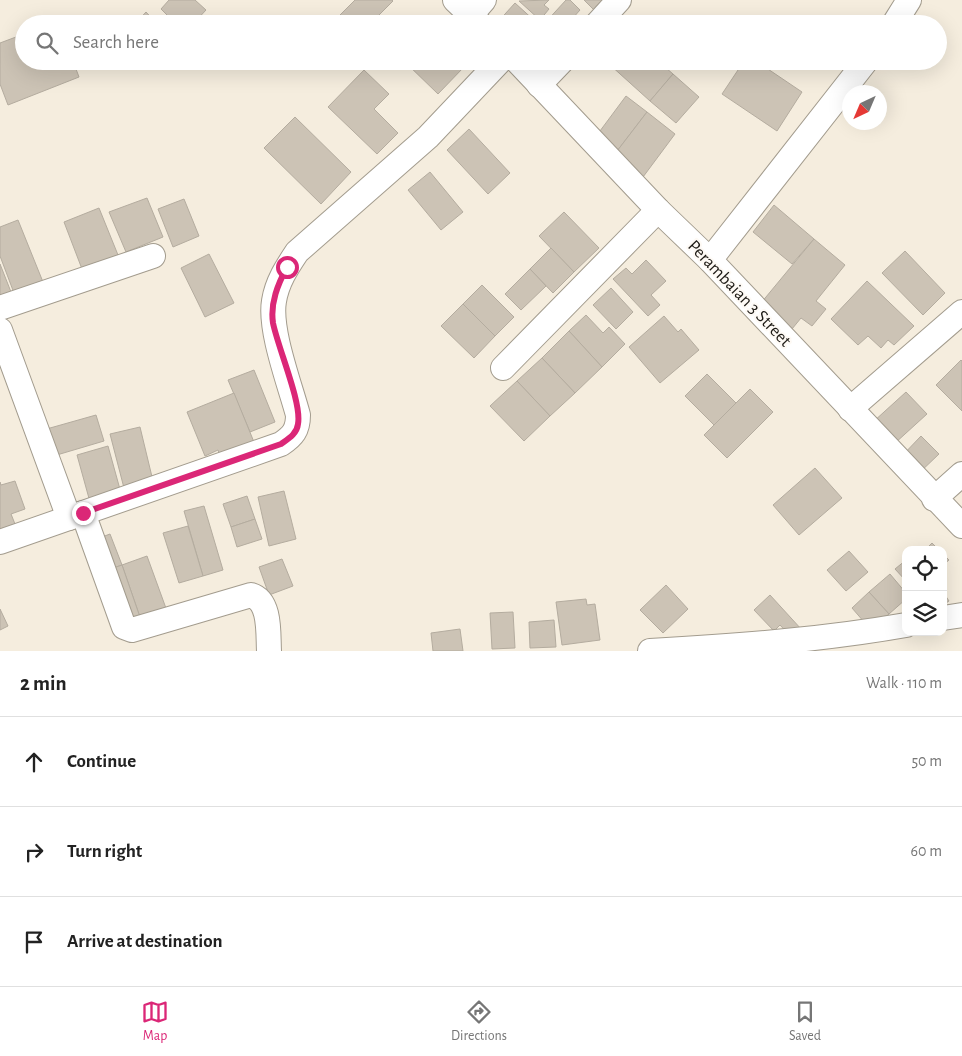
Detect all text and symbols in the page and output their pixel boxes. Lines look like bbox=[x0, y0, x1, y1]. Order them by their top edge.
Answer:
search box bbox=[15, 15, 947, 70]
icon: search bbox=[33, 29, 61, 57]
text: Search here bbox=[73, 33, 159, 52]
north arrow bbox=[842, 85, 887, 130]
street label: Perambaian 3 Street bbox=[684, 237, 795, 351]
route start bbox=[276, 256, 299, 279]
route end bbox=[72, 502, 95, 525]
map controls bbox=[902, 546, 947, 636]
button: locate bbox=[902, 546, 947, 591]
button: layers bbox=[902, 591, 947, 636]
text: 2 min bbox=[20, 673, 67, 694]
text: Walk · 110 m bbox=[866, 675, 942, 691]
icon: ahead bbox=[20, 748, 48, 776]
text: Continue bbox=[67, 752, 136, 771]
text: 50 m bbox=[911, 753, 942, 769]
icon: right bbox=[20, 838, 48, 866]
text: Turn right bbox=[67, 842, 142, 861]
text: 60 m bbox=[911, 843, 942, 859]
icon: arrive bbox=[20, 928, 48, 956]
text: Arrive at destination bbox=[67, 932, 223, 951]
tab: Map bbox=[141, 998, 169, 1045]
tab: Directions bbox=[451, 998, 507, 1045]
tab: Saved bbox=[789, 998, 821, 1045]

